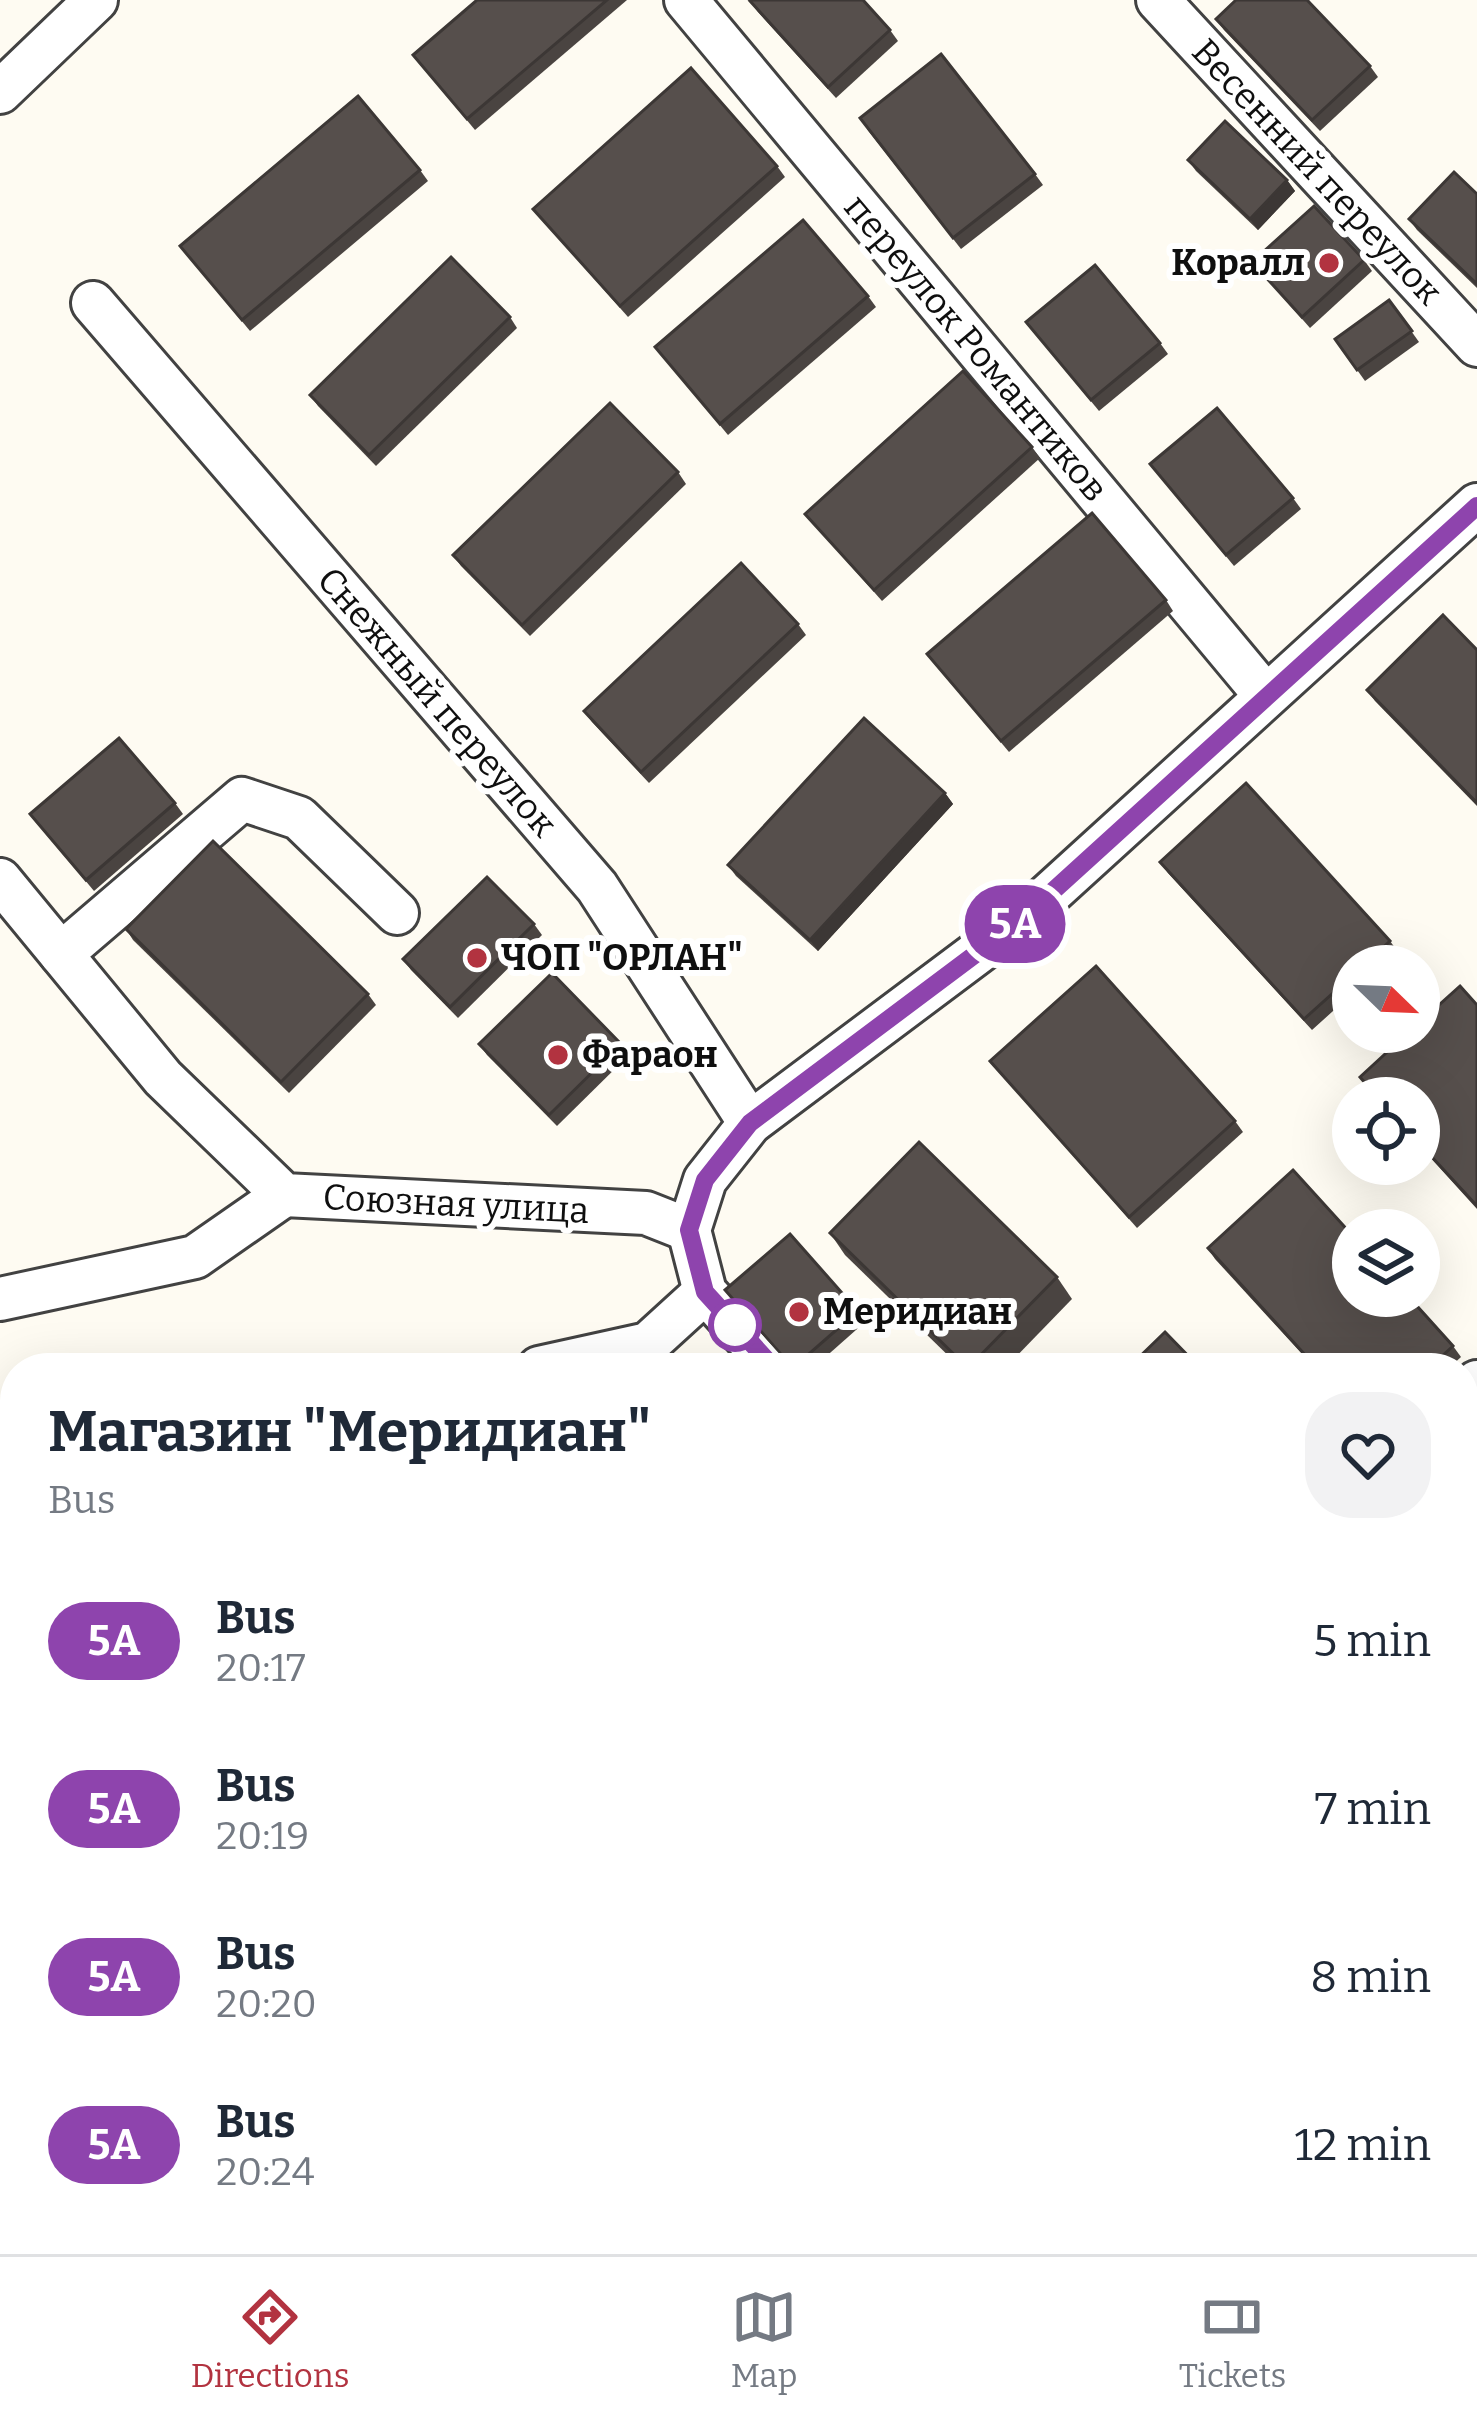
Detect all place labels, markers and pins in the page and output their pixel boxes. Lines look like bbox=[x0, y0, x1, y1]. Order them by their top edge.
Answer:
place label: Коралл bbox=[1171, 241, 1305, 285]
marker: Коралл bbox=[1316, 250, 1342, 276]
place label: ЧОП "ОРЛАН" bbox=[501, 936, 743, 980]
marker: ЧОП "ОРЛАН" bbox=[464, 945, 490, 971]
place label: Фараон bbox=[582, 1033, 718, 1077]
marker: Фараон bbox=[545, 1042, 571, 1068]
place label: Меридиан bbox=[823, 1290, 1012, 1334]
marker: Меридиан bbox=[786, 1299, 812, 1325]
unlabelled marker bbox=[710, 1300, 760, 1350]

